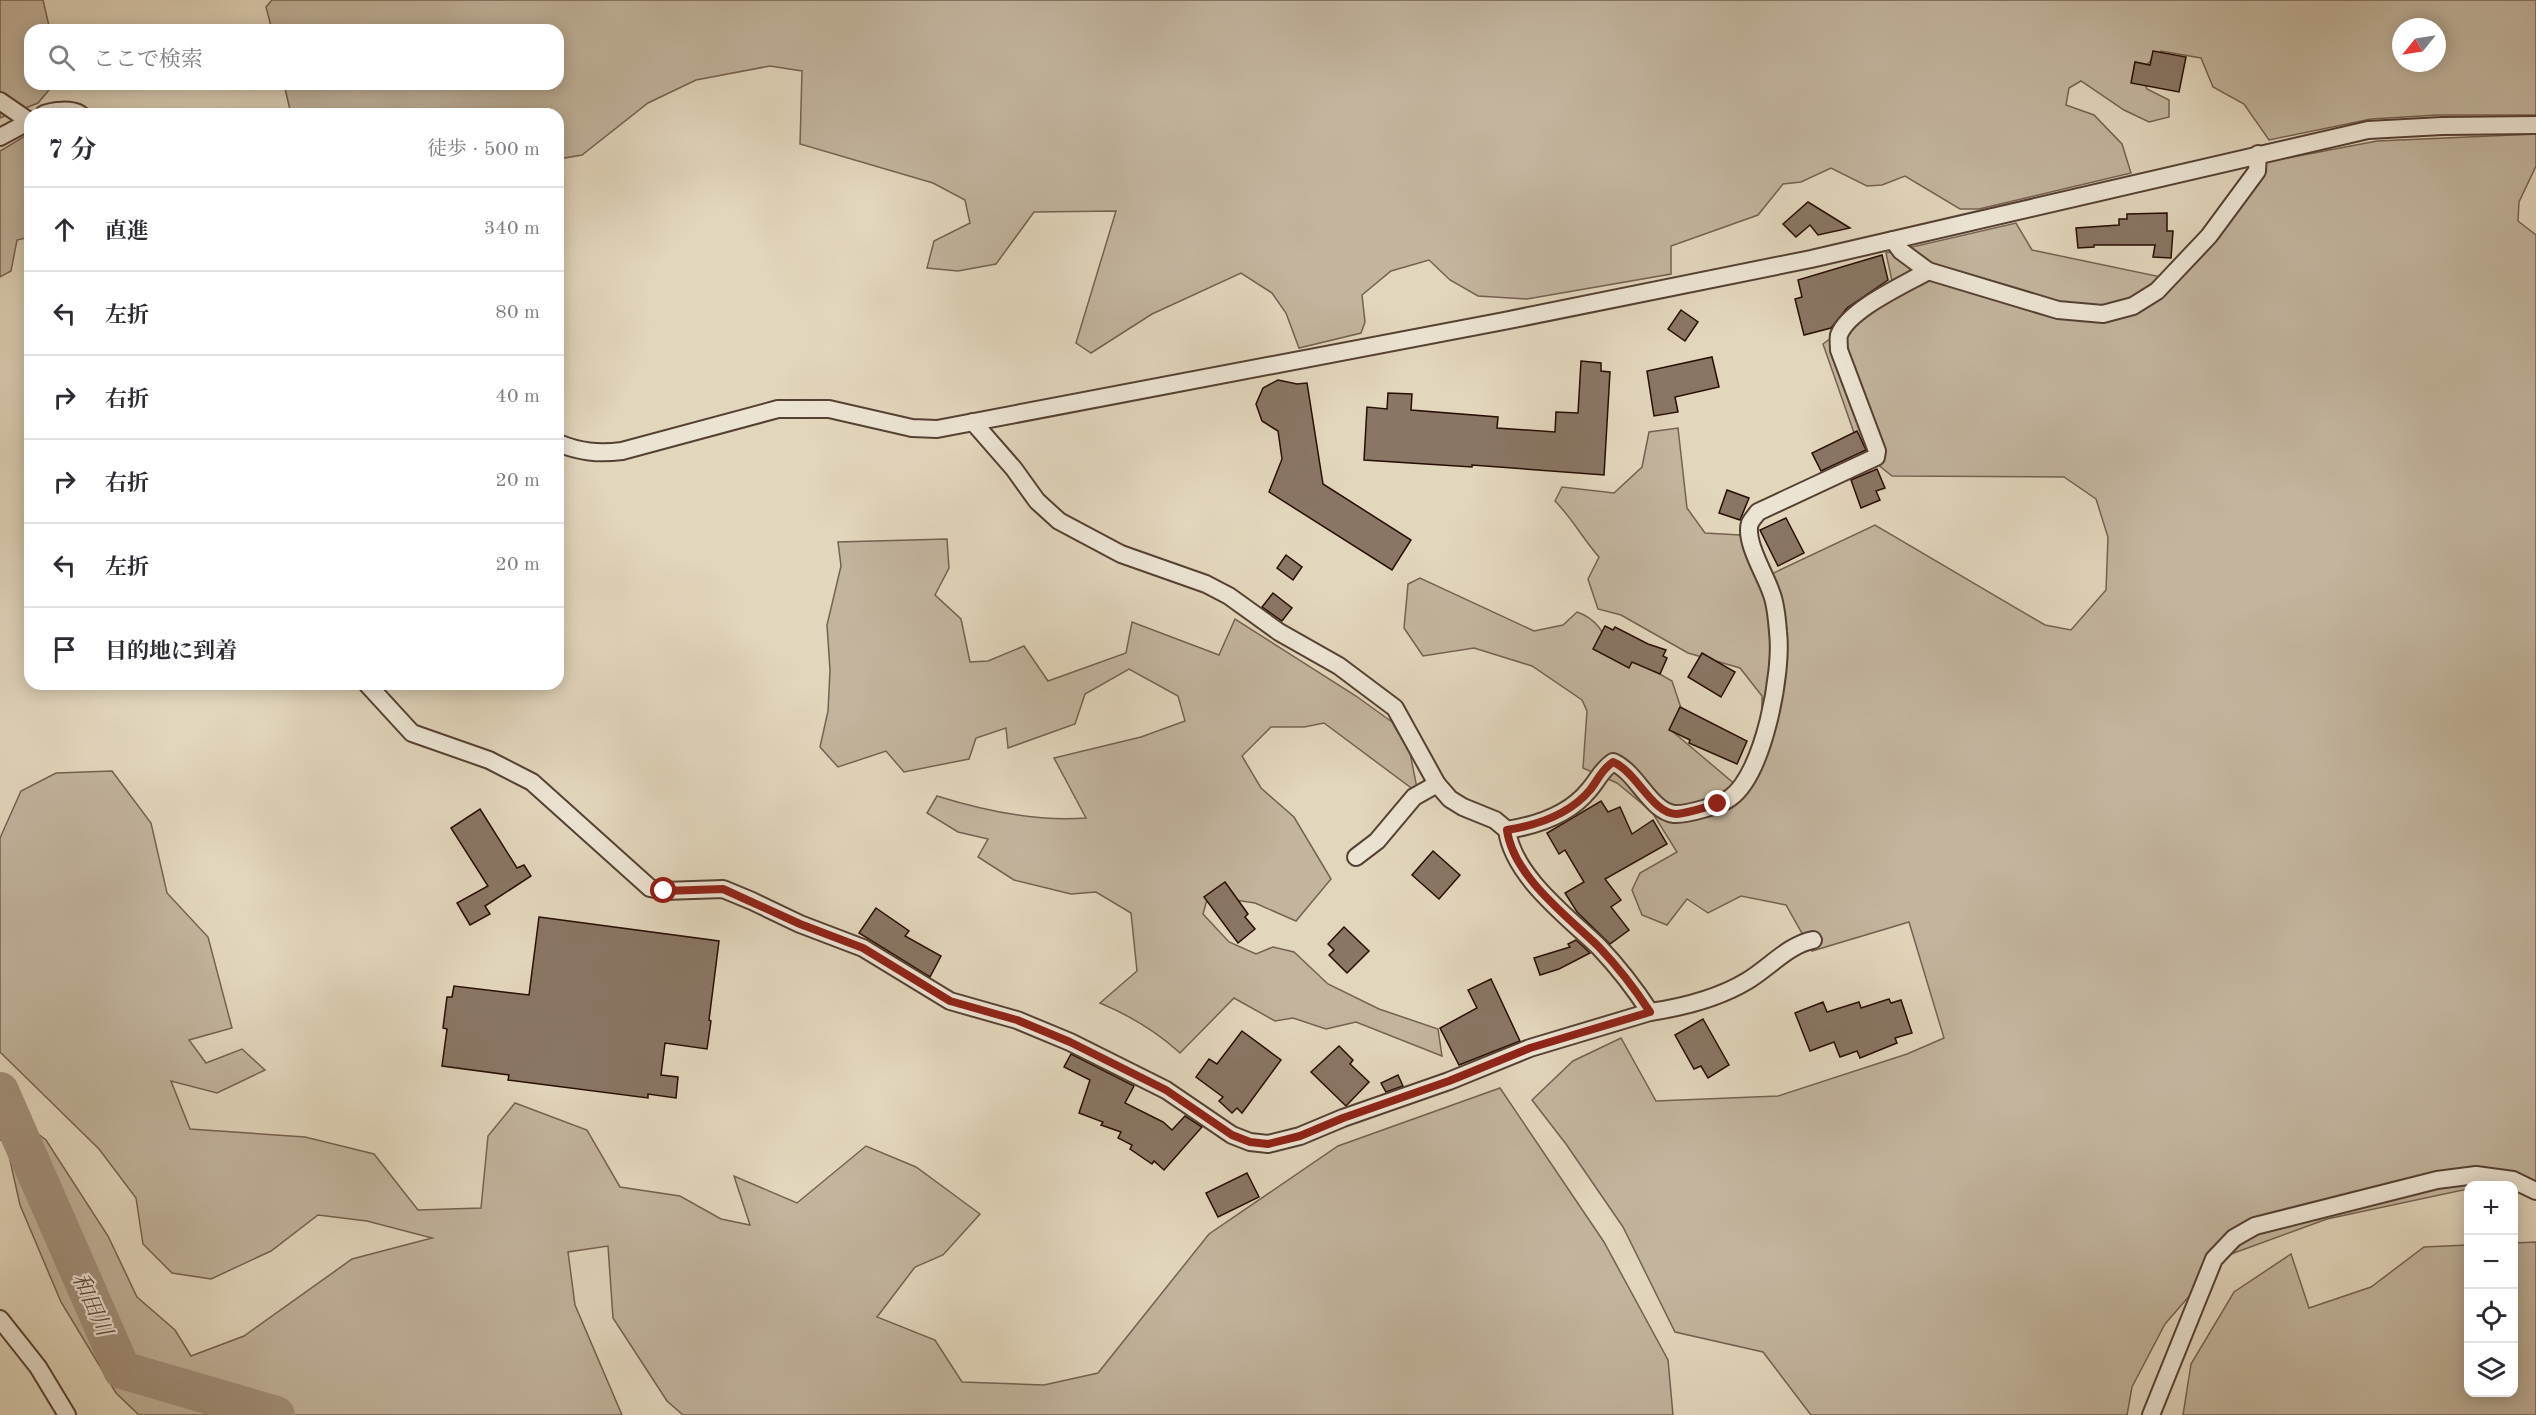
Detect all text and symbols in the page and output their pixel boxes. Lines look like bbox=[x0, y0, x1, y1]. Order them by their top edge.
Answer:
north arrow bbox=[2392, 18, 2446, 72]
search box bbox=[24, 24, 564, 90]
icon: search bbox=[45, 41, 78, 74]
text: ここで検索 bbox=[93, 49, 203, 71]
text: 7 分 bbox=[48, 138, 96, 164]
text: 徒歩 · 500 m bbox=[427, 140, 540, 160]
icon: ahead bbox=[48, 213, 81, 246]
text: 340 m bbox=[484, 219, 540, 239]
text: 直進 bbox=[105, 221, 149, 243]
icon: left bbox=[48, 297, 81, 330]
text: 80 m bbox=[495, 303, 540, 323]
text: 左折 bbox=[105, 305, 149, 327]
icon: right bbox=[48, 381, 81, 414]
text: 40 m bbox=[495, 387, 540, 407]
text: 右折 bbox=[105, 389, 149, 411]
icon: right bbox=[48, 465, 81, 498]
text: 20 m bbox=[495, 471, 540, 491]
text: 右折 bbox=[105, 473, 149, 495]
icon: left bbox=[48, 549, 81, 582]
text: 20 m bbox=[495, 555, 540, 575]
text: 左折 bbox=[105, 557, 149, 579]
icon: arrive bbox=[48, 633, 81, 666]
text: 目的地に到着 bbox=[105, 641, 237, 663]
route end bbox=[1704, 790, 1730, 816]
route start bbox=[650, 877, 676, 903]
map controls bbox=[2464, 1181, 2518, 1397]
button: + bbox=[2464, 1181, 2518, 1235]
button: − bbox=[2464, 1235, 2518, 1289]
water label: 和田川 bbox=[68, 1269, 117, 1341]
button: locate bbox=[2464, 1289, 2518, 1343]
button: layers bbox=[2464, 1343, 2518, 1397]

